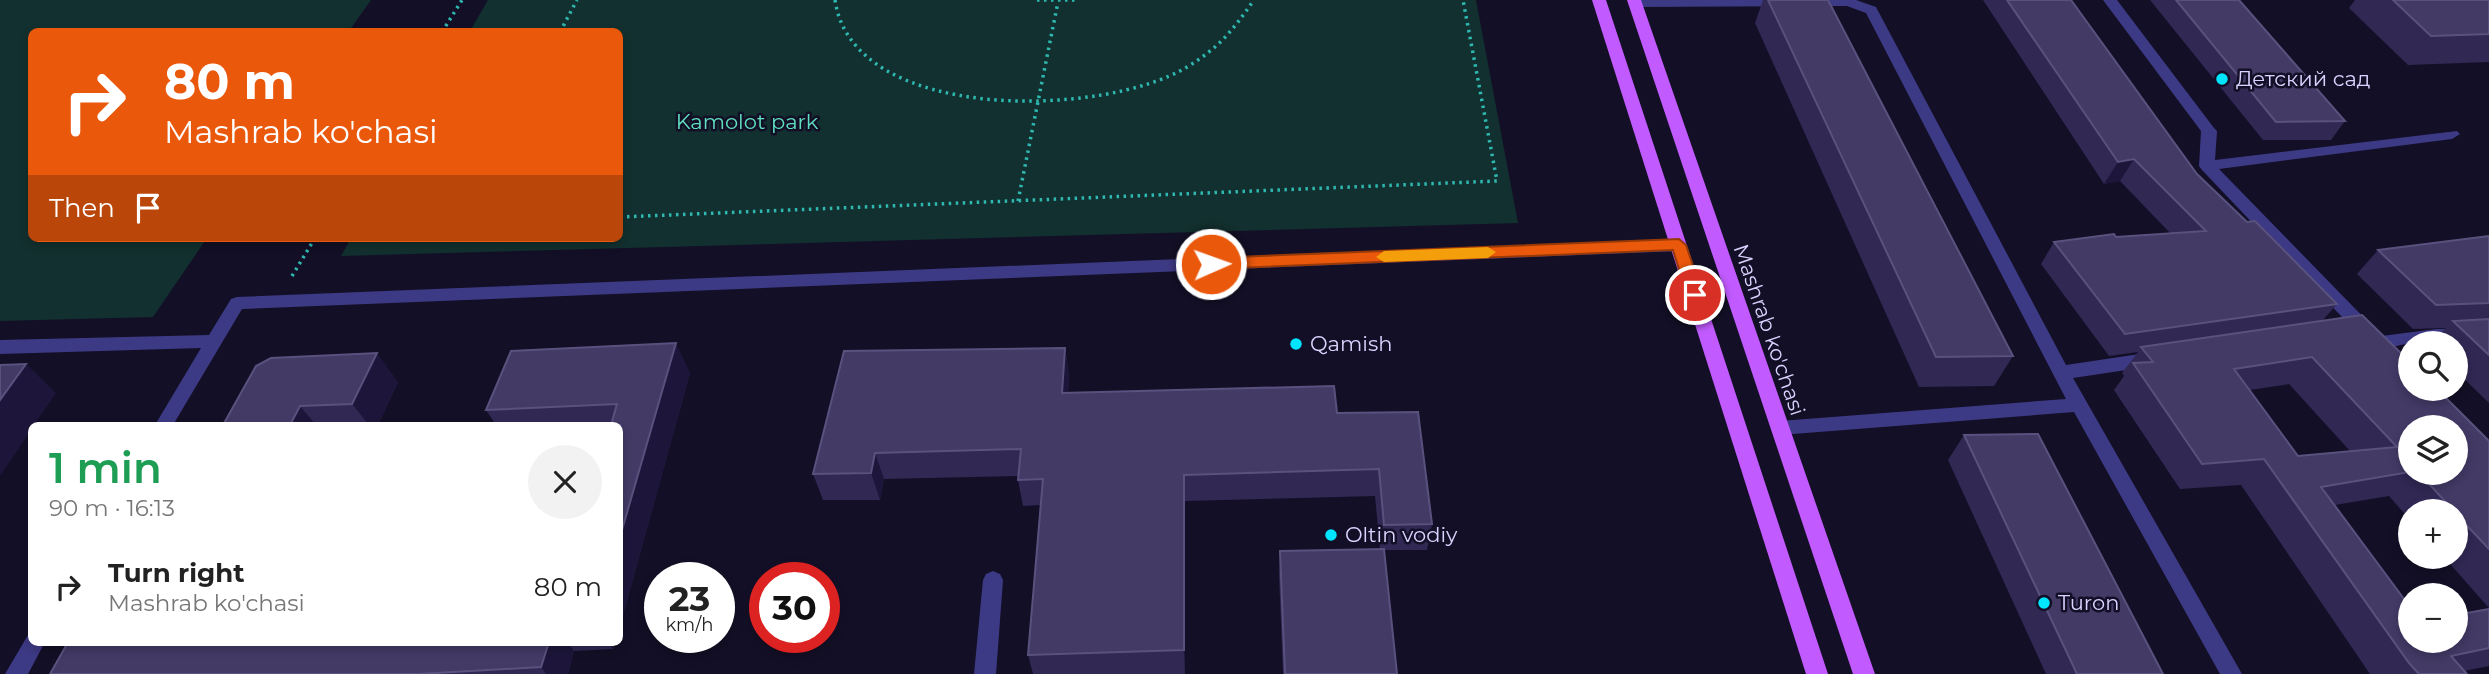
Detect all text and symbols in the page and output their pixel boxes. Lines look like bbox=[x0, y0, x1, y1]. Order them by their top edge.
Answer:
text: 80 m bbox=[164, 52, 295, 111]
icon: right bbox=[49, 56, 140, 147]
place label: Детский сад bbox=[2236, 66, 2370, 91]
marker: Детский сад bbox=[2214, 71, 2230, 87]
park label: Kamolot park bbox=[676, 109, 819, 134]
text: Mashrab ko'chasi bbox=[164, 112, 438, 151]
icon: arrive bbox=[129, 189, 167, 227]
text: Then bbox=[49, 192, 115, 224]
position arrow bbox=[1174, 227, 1248, 301]
street label: Mashrab ko'chasi bbox=[1728, 241, 1811, 419]
pin bbox=[1665, 265, 1725, 325]
icon: arrive bbox=[1676, 276, 1714, 314]
place label: Qamish bbox=[1310, 331, 1392, 356]
map controls bbox=[2398, 331, 2468, 653]
button: search bbox=[2398, 331, 2468, 401]
marker: Qamish bbox=[1288, 336, 1304, 352]
button: layers bbox=[2398, 415, 2468, 485]
text: 1 min bbox=[49, 442, 162, 494]
button: close bbox=[528, 445, 602, 519]
text: 90 m · 16:13 bbox=[49, 494, 175, 522]
button: + bbox=[2398, 499, 2468, 569]
place label: Oltin vodiy bbox=[1345, 522, 1458, 547]
marker: Oltin vodiy bbox=[1323, 527, 1339, 543]
text: Turn right bbox=[108, 557, 244, 589]
speed limit sign: 30 bbox=[749, 562, 840, 653]
icon: right bbox=[49, 568, 87, 606]
text: 80 m bbox=[534, 571, 602, 603]
text: 23 bbox=[669, 577, 710, 620]
button: − bbox=[2398, 583, 2468, 653]
text: Mashrab ko'chasi bbox=[108, 589, 305, 617]
place label: Turon bbox=[2058, 590, 2119, 615]
marker: Turon bbox=[2036, 595, 2052, 611]
text: km/h bbox=[665, 614, 714, 636]

